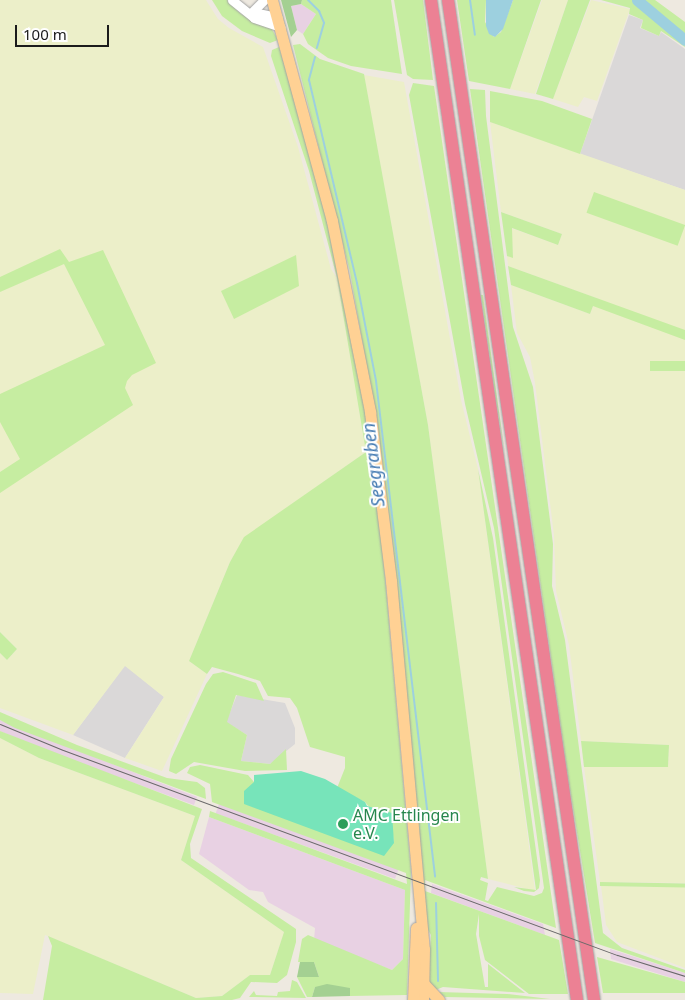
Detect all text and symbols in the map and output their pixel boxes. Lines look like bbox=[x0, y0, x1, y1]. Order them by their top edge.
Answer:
scale bar bbox=[18, 15, 111, 47]
text: 100 m bbox=[23, 24, 67, 44]
water label: Seegraben bbox=[357, 422, 389, 508]
place label: AMC Ettlingen e.V. bbox=[353, 805, 459, 843]
marker: AMC Ettlingen e.V. bbox=[337, 818, 349, 830]

